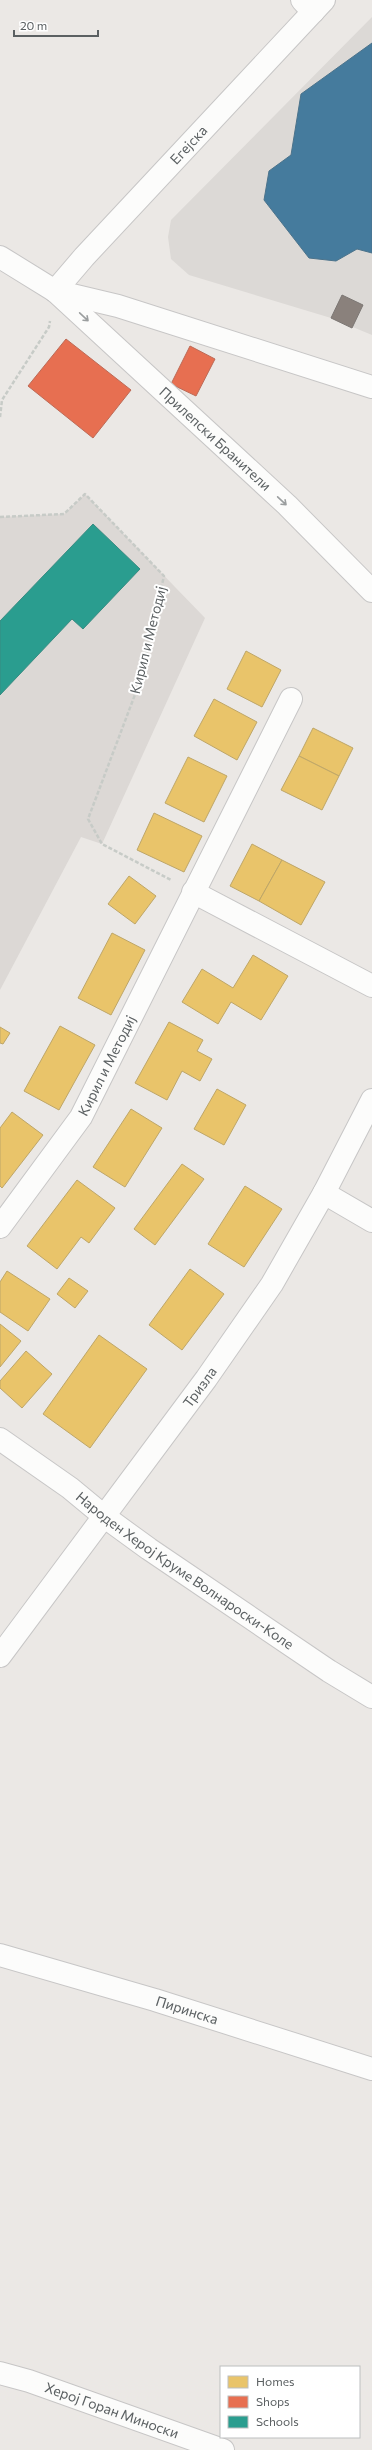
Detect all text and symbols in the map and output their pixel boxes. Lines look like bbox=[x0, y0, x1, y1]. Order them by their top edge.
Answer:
scale bar bbox=[14, 12, 98, 38]
text: 20 m bbox=[20, 18, 47, 32]
street label: Егејска bbox=[166, 122, 211, 168]
one-way arrow bbox=[79, 313, 89, 322]
street label: Прилепски Бранители bbox=[156, 383, 275, 494]
one-way arrow bbox=[277, 496, 287, 506]
street label: Кирил и Методиј bbox=[126, 584, 169, 696]
street label: Кирил и Методиј bbox=[74, 1012, 139, 1119]
street label: Тризла bbox=[179, 1363, 220, 1410]
street label: Народен Херој Круме Волнароски-Коле bbox=[73, 1488, 297, 1653]
street label: Пиринска bbox=[154, 1992, 220, 2028]
legend bbox=[220, 2366, 360, 2438]
text: Homes bbox=[256, 2374, 294, 2388]
street label: Херој Горан Миноски bbox=[43, 2378, 181, 2442]
text: Shops bbox=[256, 2394, 290, 2408]
text: Schools bbox=[256, 2414, 299, 2428]

